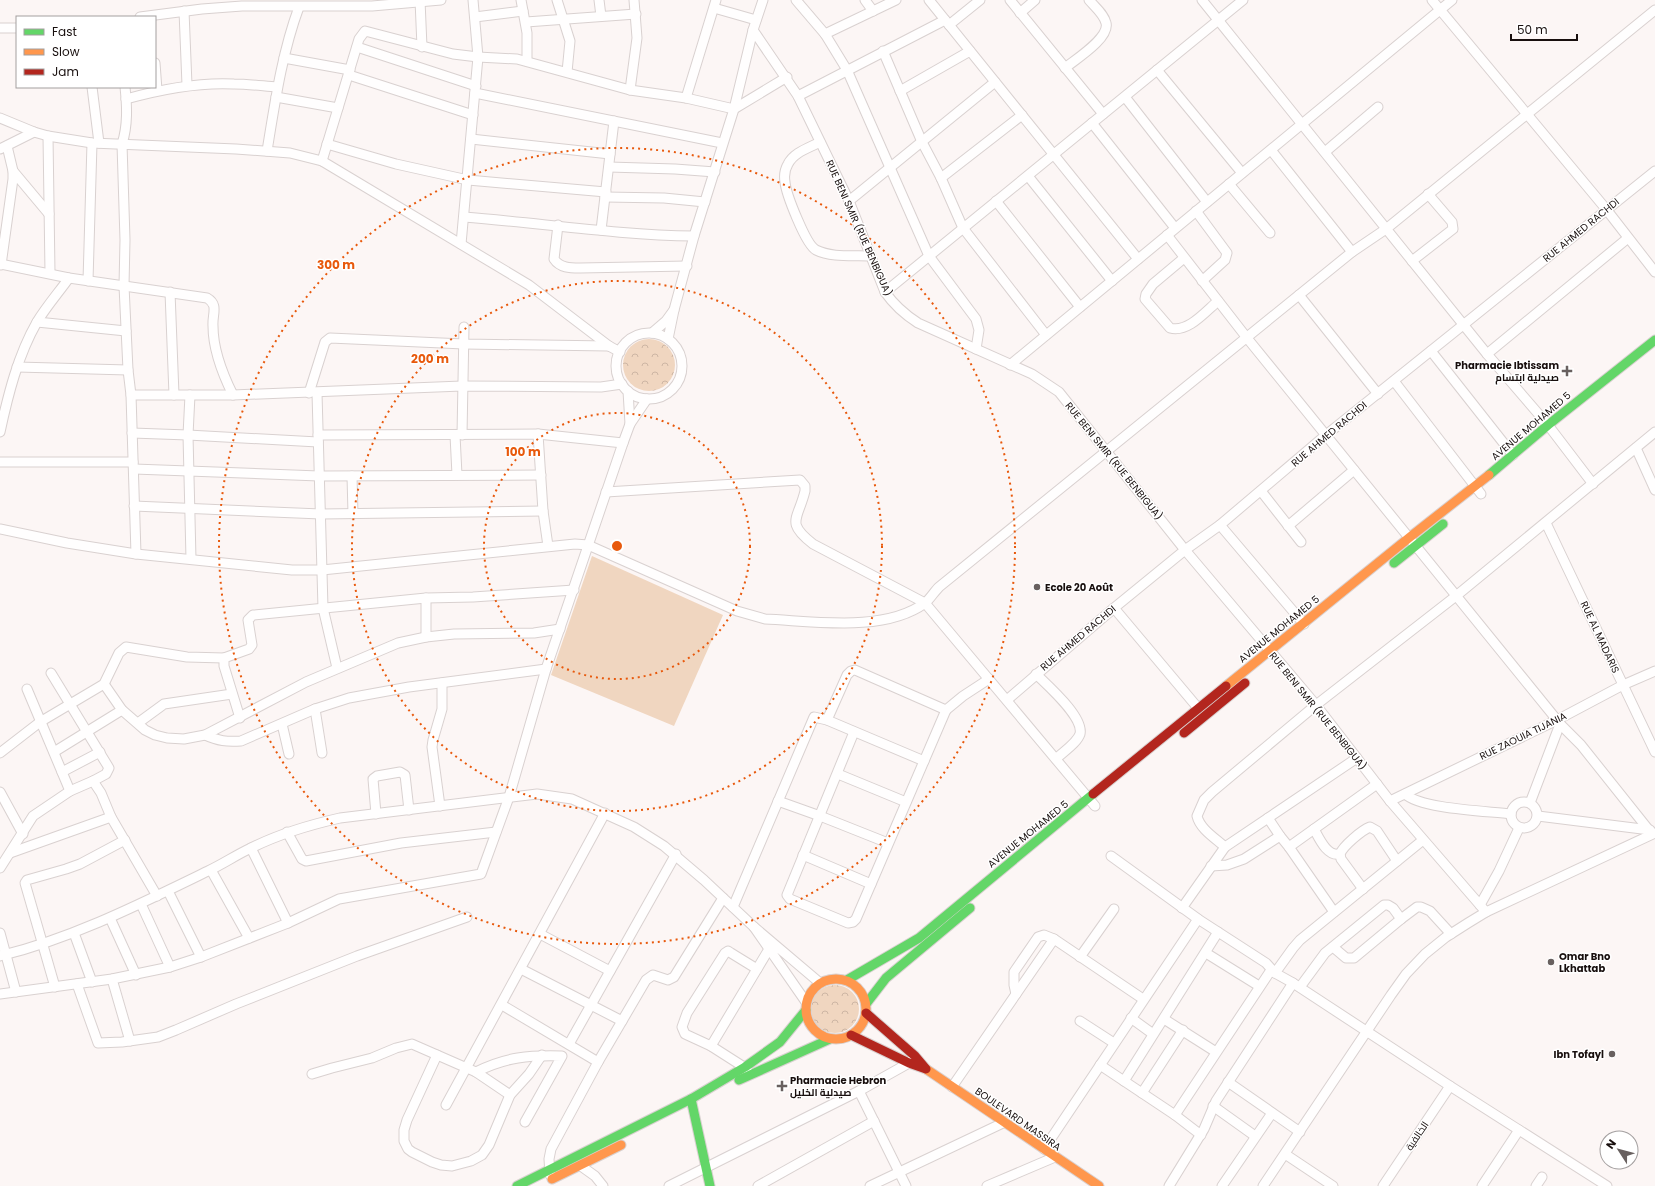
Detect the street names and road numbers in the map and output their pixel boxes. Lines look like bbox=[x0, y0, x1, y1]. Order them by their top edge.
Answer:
street label: RUE BENI SMIR (RUE BENBIGUA) bbox=[822, 158, 896, 298]
street label: RUE AHMED RACHDI bbox=[1539, 194, 1623, 266]
street label: AVENUE MOHAMED 5 bbox=[1488, 388, 1574, 464]
street label: RUE AHMED RACHDI bbox=[1288, 398, 1370, 470]
street label: RUE BENI SMIR (RUE BENBIGUA) bbox=[1062, 399, 1166, 523]
street label: AVENUE MOHAMED 5 bbox=[1235, 592, 1323, 666]
street label: RUE AL MADARIS bbox=[1577, 599, 1623, 676]
street label: RUE AHMED RACHDI bbox=[1037, 602, 1119, 674]
street label: RUE BENI SMIR (RUE BENBIGUA) bbox=[1266, 649, 1370, 773]
street label: RUE ZAOUIA TIJANIA bbox=[1477, 708, 1569, 764]
street label: AVENUE MOHAMED 5 bbox=[984, 797, 1072, 871]
street label: BOULEVARD MASSIRA bbox=[972, 1084, 1064, 1155]
street label: الخالفية bbox=[1402, 1118, 1432, 1154]

